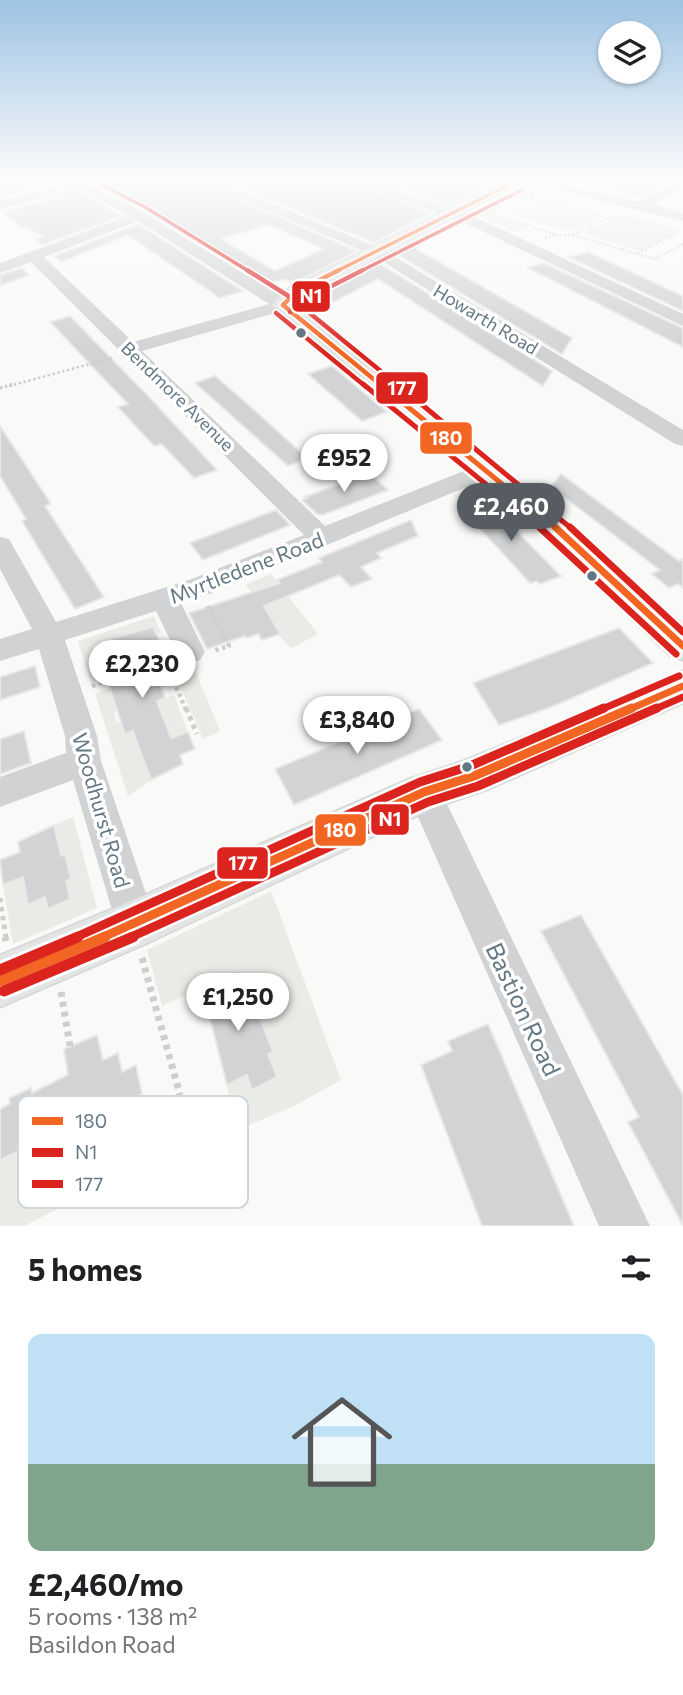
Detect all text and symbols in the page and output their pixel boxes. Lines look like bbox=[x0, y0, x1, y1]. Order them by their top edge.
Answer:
map controls bbox=[598, 21, 661, 84]
button: layers bbox=[598, 21, 661, 84]
street label: Howarth Road bbox=[430, 279, 542, 359]
line badge: N1 bbox=[291, 280, 331, 313]
text: N1 bbox=[300, 284, 322, 307]
unlabelled marker bbox=[294, 326, 308, 340]
street label: Bendmore Avenue bbox=[117, 337, 239, 455]
line badge: 177 bbox=[375, 371, 429, 405]
text: 177 bbox=[387, 376, 417, 399]
line badge: 180 bbox=[419, 421, 473, 455]
text: 180 bbox=[430, 426, 462, 449]
pin: £952 bbox=[303, 434, 385, 494]
text: £952 bbox=[317, 443, 371, 471]
pin: £2,460 bbox=[454, 484, 568, 543]
text: £2,460 bbox=[473, 492, 549, 520]
street label: Myrtledene Road bbox=[165, 526, 327, 608]
unlabelled marker bbox=[585, 569, 599, 583]
pin: £2,230 bbox=[85, 640, 199, 700]
text: £2,230 bbox=[105, 649, 179, 677]
pin: £3,840 bbox=[300, 696, 414, 756]
text: £3,840 bbox=[319, 705, 395, 733]
street label: Woodhurst Road bbox=[68, 730, 136, 890]
unlabelled marker bbox=[460, 760, 474, 774]
line badge: N1 bbox=[370, 803, 410, 836]
text: N1 bbox=[379, 807, 401, 830]
line badge: 180 bbox=[314, 813, 367, 847]
text: 180 bbox=[324, 818, 356, 841]
line badge: 177 bbox=[216, 846, 269, 880]
text: 177 bbox=[228, 851, 258, 874]
street label: Bastion Road bbox=[481, 938, 567, 1080]
pin: £1,250 bbox=[181, 974, 295, 1033]
text: £1,250 bbox=[202, 982, 274, 1010]
legend bbox=[18, 1096, 248, 1208]
text: 180 bbox=[75, 1109, 107, 1132]
text: N1 bbox=[75, 1140, 97, 1163]
text: 177 bbox=[75, 1172, 103, 1195]
icon: filters bbox=[617, 1249, 655, 1287]
text: 5 homes bbox=[28, 1250, 142, 1287]
icon: home bbox=[279, 1379, 405, 1505]
text: £2,460/mo bbox=[28, 1565, 184, 1602]
text: 5 rooms · 138 m² bbox=[28, 1602, 197, 1630]
text: Basildon Road bbox=[28, 1630, 175, 1658]

